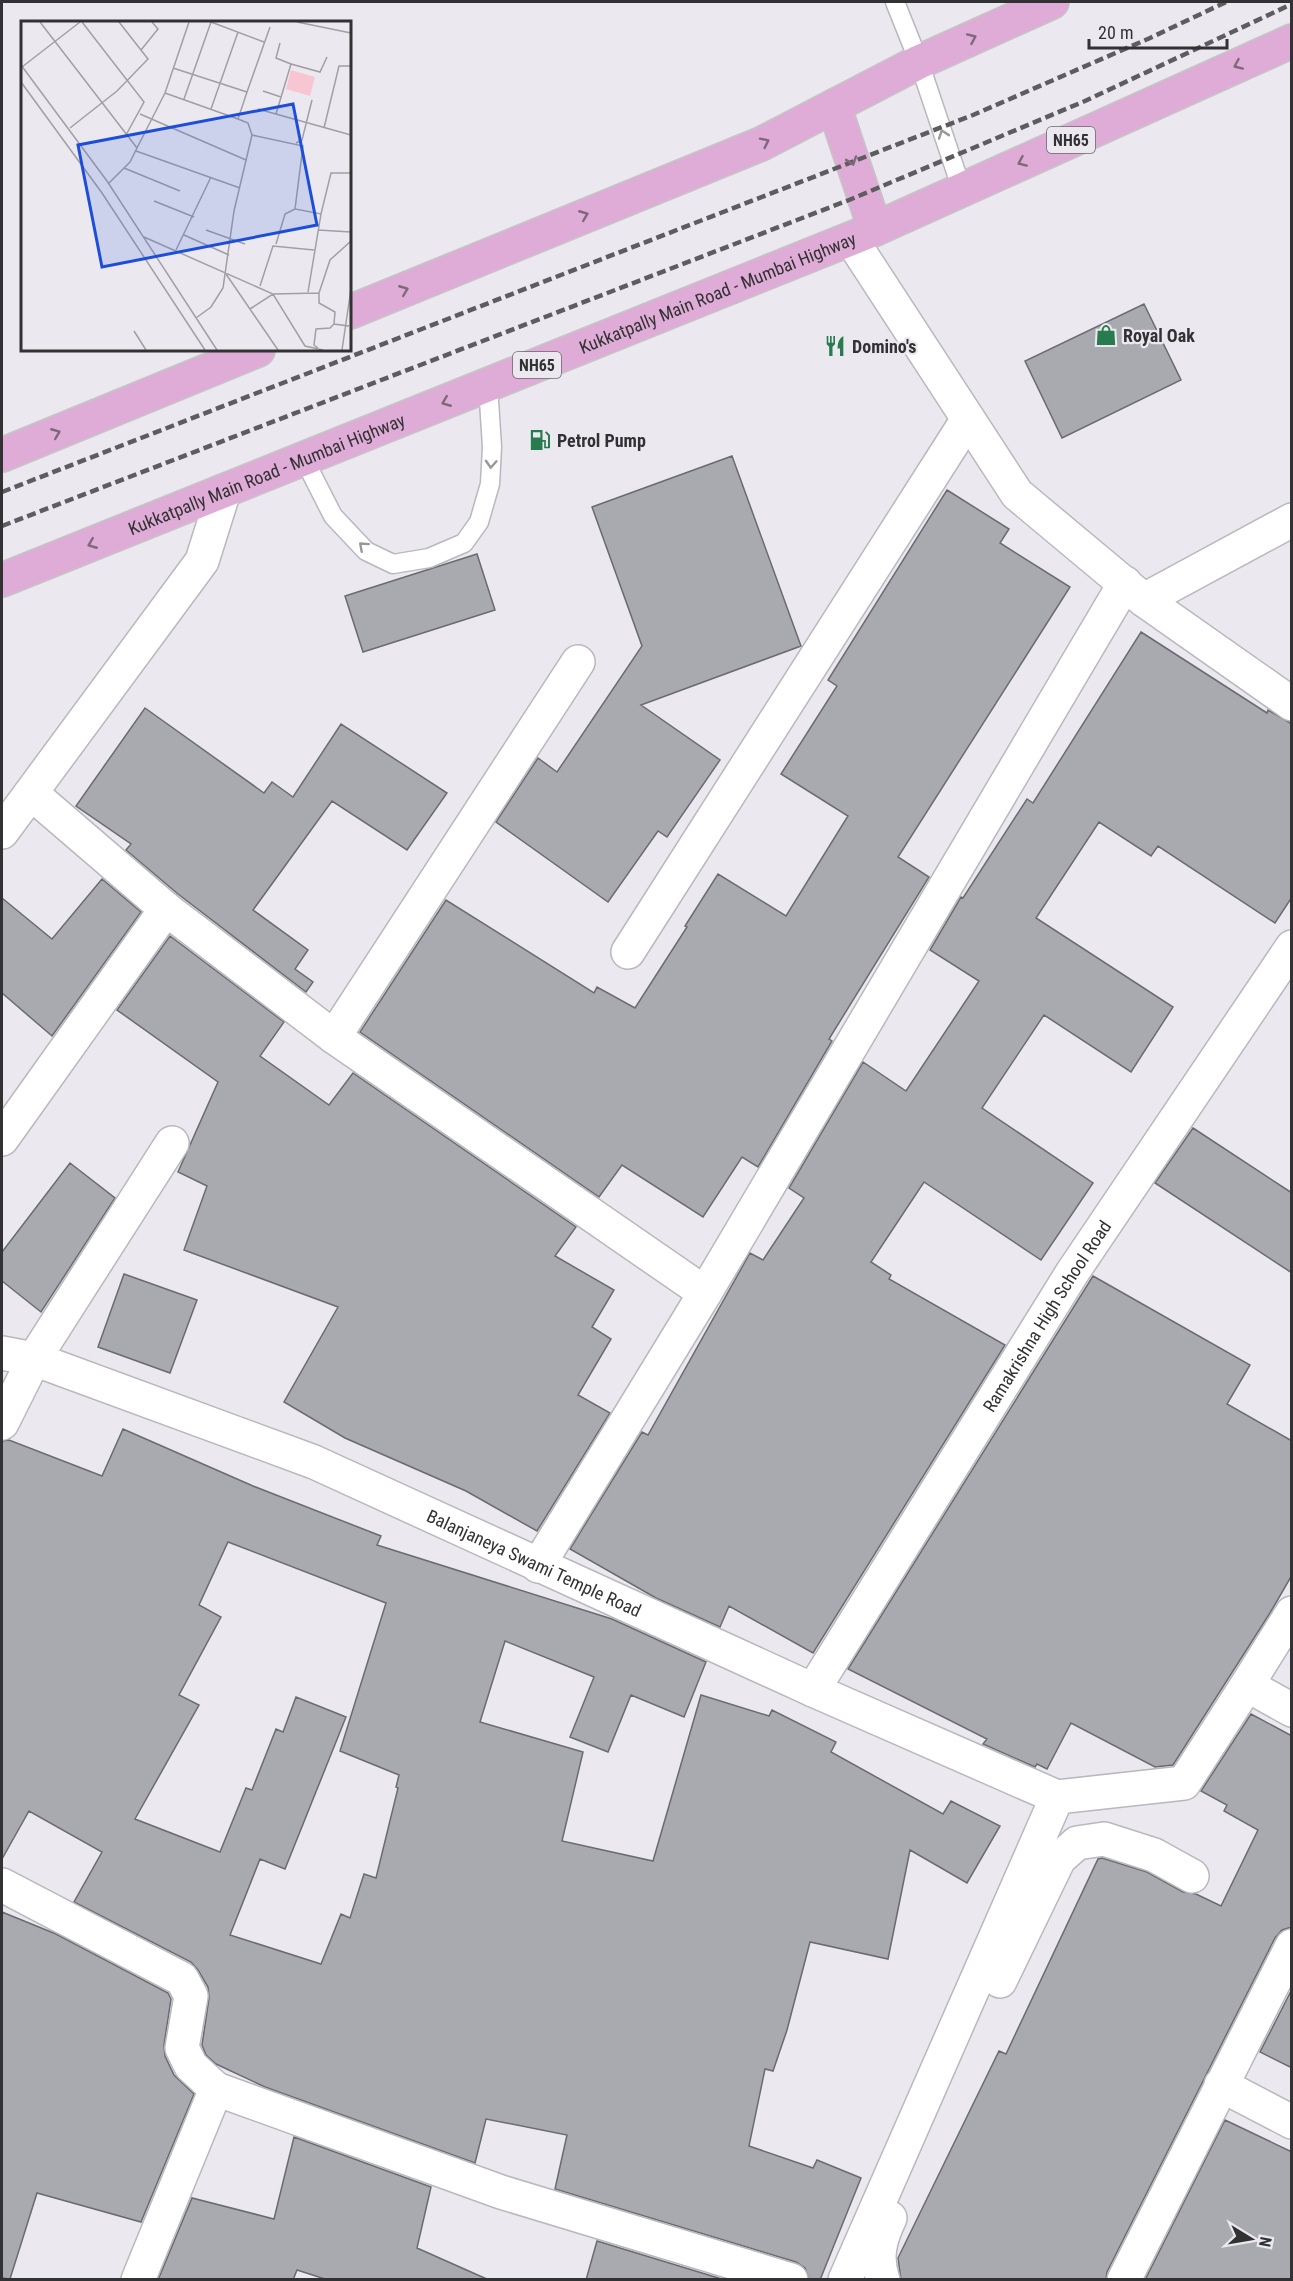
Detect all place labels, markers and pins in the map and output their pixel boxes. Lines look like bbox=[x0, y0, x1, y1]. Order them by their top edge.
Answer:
shop icon: Royal Oak bbox=[1094, 323, 1118, 347]
place label: Royal Oak bbox=[1123, 325, 1195, 346]
restaurant icon: Domino's bbox=[823, 334, 847, 358]
place label: Domino's bbox=[852, 336, 916, 357]
fuel station icon: Petrol Pump bbox=[528, 428, 552, 452]
place label: Petrol Pump bbox=[557, 430, 646, 451]

